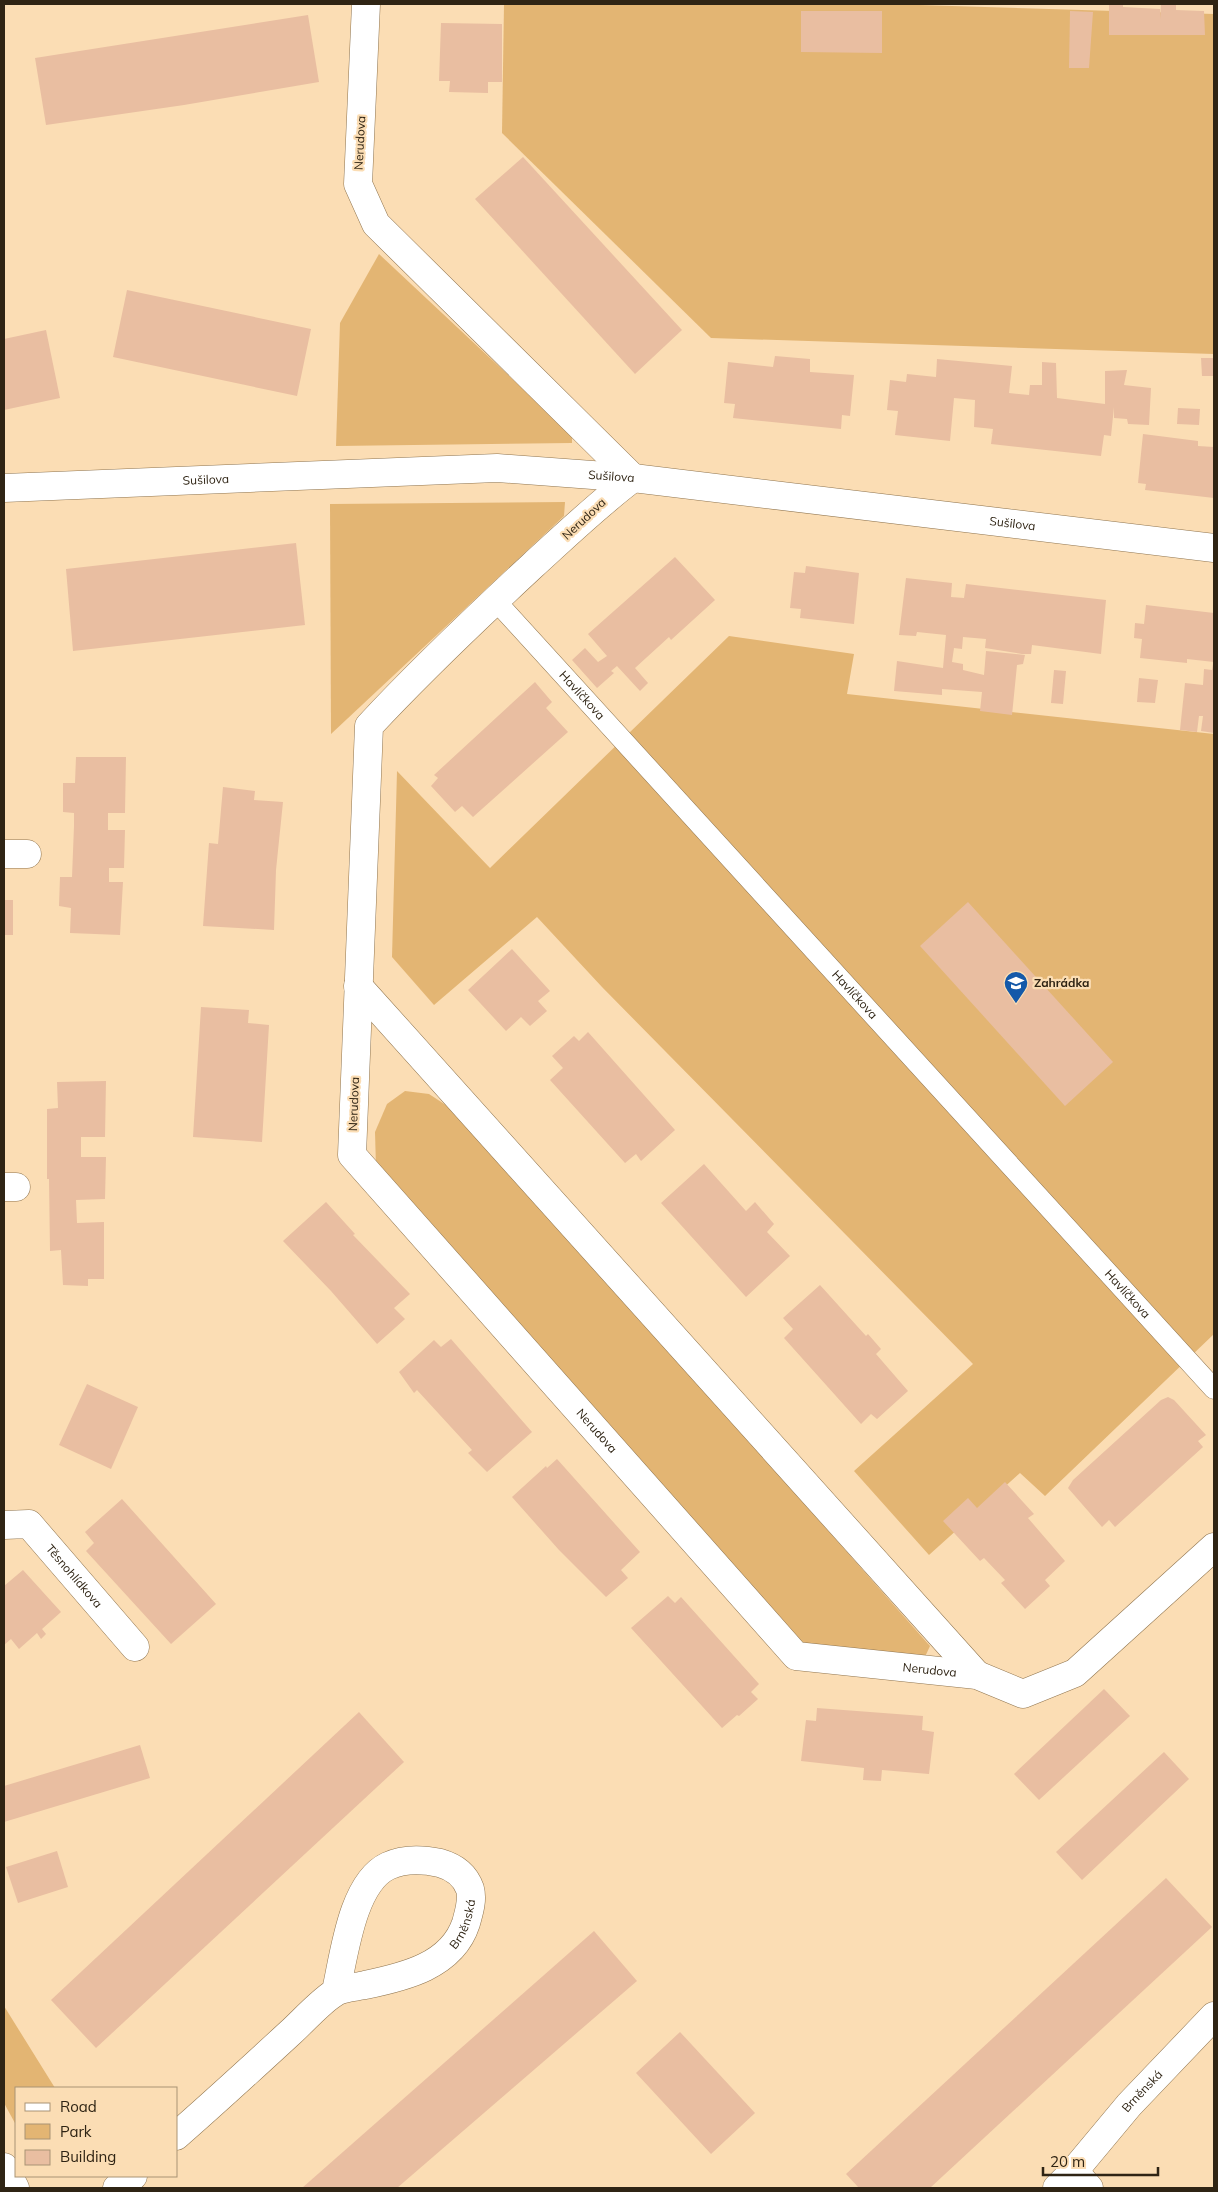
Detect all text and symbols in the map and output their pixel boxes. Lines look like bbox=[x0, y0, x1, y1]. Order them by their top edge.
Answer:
street label: Nerudova bbox=[351, 116, 368, 170]
street label: Sušilova bbox=[588, 467, 635, 485]
street label: Sušilova bbox=[182, 471, 229, 488]
street label: Nerudova bbox=[559, 495, 609, 543]
street label: Sušilova bbox=[989, 513, 1036, 533]
street label: Havlíčkova bbox=[556, 668, 608, 722]
street label: Havlíčkova bbox=[829, 967, 881, 1022]
school or university icon: Zahrádka bbox=[1003, 970, 1029, 1004]
place label: Zahrádka bbox=[1034, 975, 1089, 990]
street label: Nerudova bbox=[345, 1077, 362, 1131]
street label: Havlíčkova bbox=[1102, 1266, 1154, 1321]
street label: Nerudova bbox=[573, 1405, 621, 1456]
street label: Těsnohlídkova bbox=[43, 1541, 106, 1611]
street label: Nerudova bbox=[902, 1659, 957, 1680]
street label: Brněnská bbox=[446, 1898, 478, 1952]
street label: Brněnská bbox=[1118, 2067, 1165, 2115]
legend bbox=[15, 2087, 178, 2177]
text: Road bbox=[60, 2097, 97, 2116]
text: Park bbox=[60, 2122, 92, 2141]
scale bar bbox=[1043, 2144, 1158, 2176]
text: Building bbox=[60, 2147, 116, 2166]
text: 20 m bbox=[1050, 2152, 1085, 2171]

